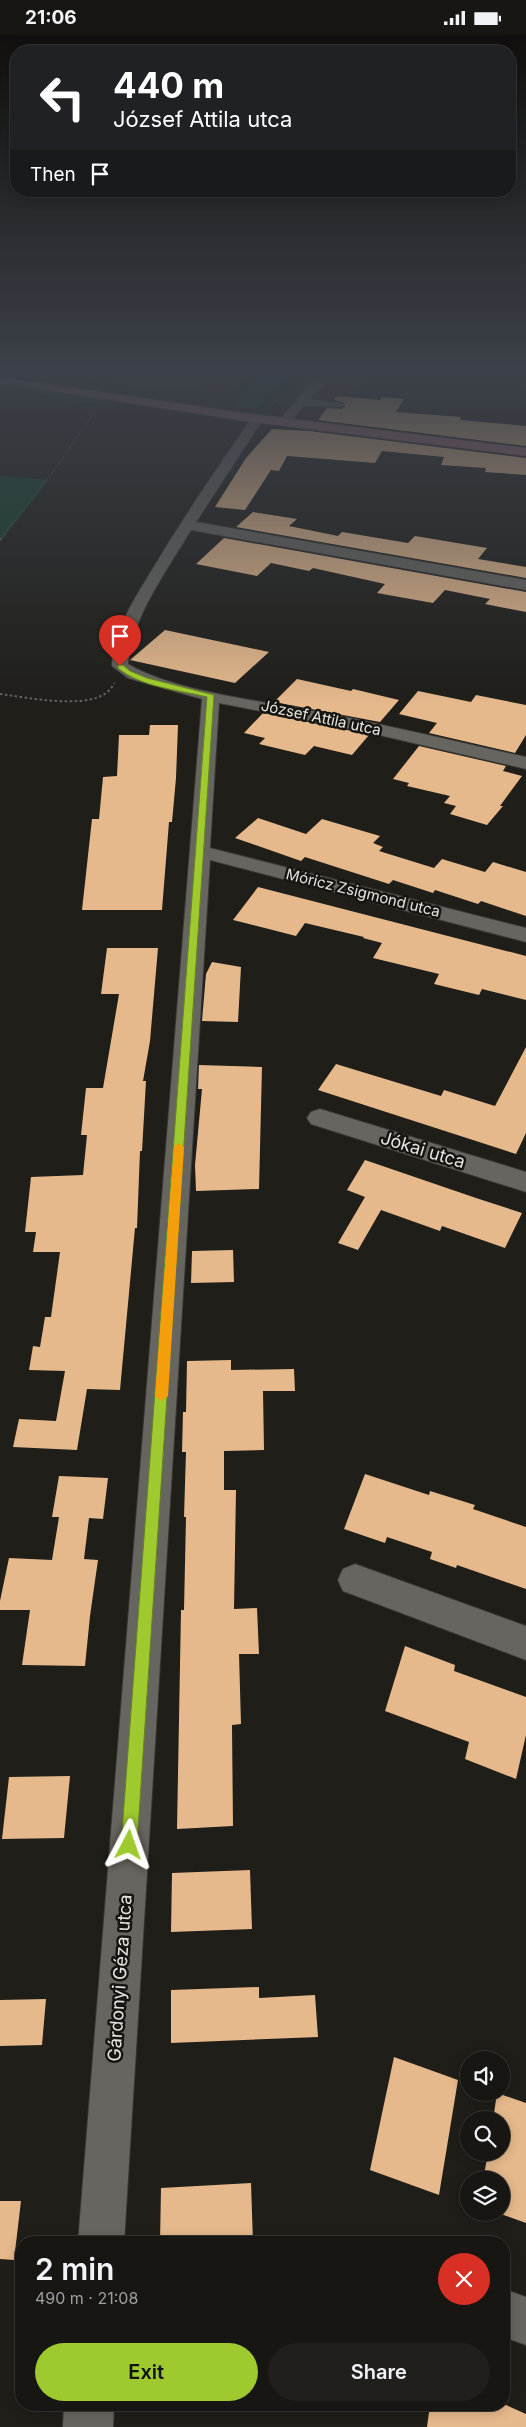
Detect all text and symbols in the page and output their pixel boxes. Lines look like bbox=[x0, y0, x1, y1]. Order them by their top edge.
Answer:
text: 21:06 bbox=[25, 6, 77, 29]
text: 440 m bbox=[113, 64, 224, 106]
icon: left bbox=[30, 65, 95, 130]
text: József Attila utca bbox=[113, 106, 292, 132]
icon: arrive bbox=[86, 160, 114, 188]
text: Then bbox=[30, 163, 76, 186]
pin bbox=[99, 615, 141, 666]
icon: arrive bbox=[106, 622, 134, 650]
street label: József Attila utca bbox=[259, 696, 383, 740]
street label: Móricz Zsigmond utca bbox=[284, 864, 442, 921]
street label: Jókai utca bbox=[378, 1127, 468, 1172]
position arrow bbox=[102, 1818, 154, 1870]
street label: Gárdonyi Géza utca bbox=[103, 1894, 136, 2062]
map controls bbox=[460, 2051, 510, 2221]
button: sound bbox=[460, 2051, 510, 2101]
button: search bbox=[460, 2111, 510, 2161]
button: layers bbox=[460, 2171, 510, 2221]
text: 2 min bbox=[35, 2251, 114, 2287]
button: close bbox=[438, 2253, 490, 2305]
text: 490 m · 21:08 bbox=[35, 2288, 138, 2308]
button: Exit bbox=[35, 2343, 258, 2401]
button: Share bbox=[268, 2343, 490, 2401]

